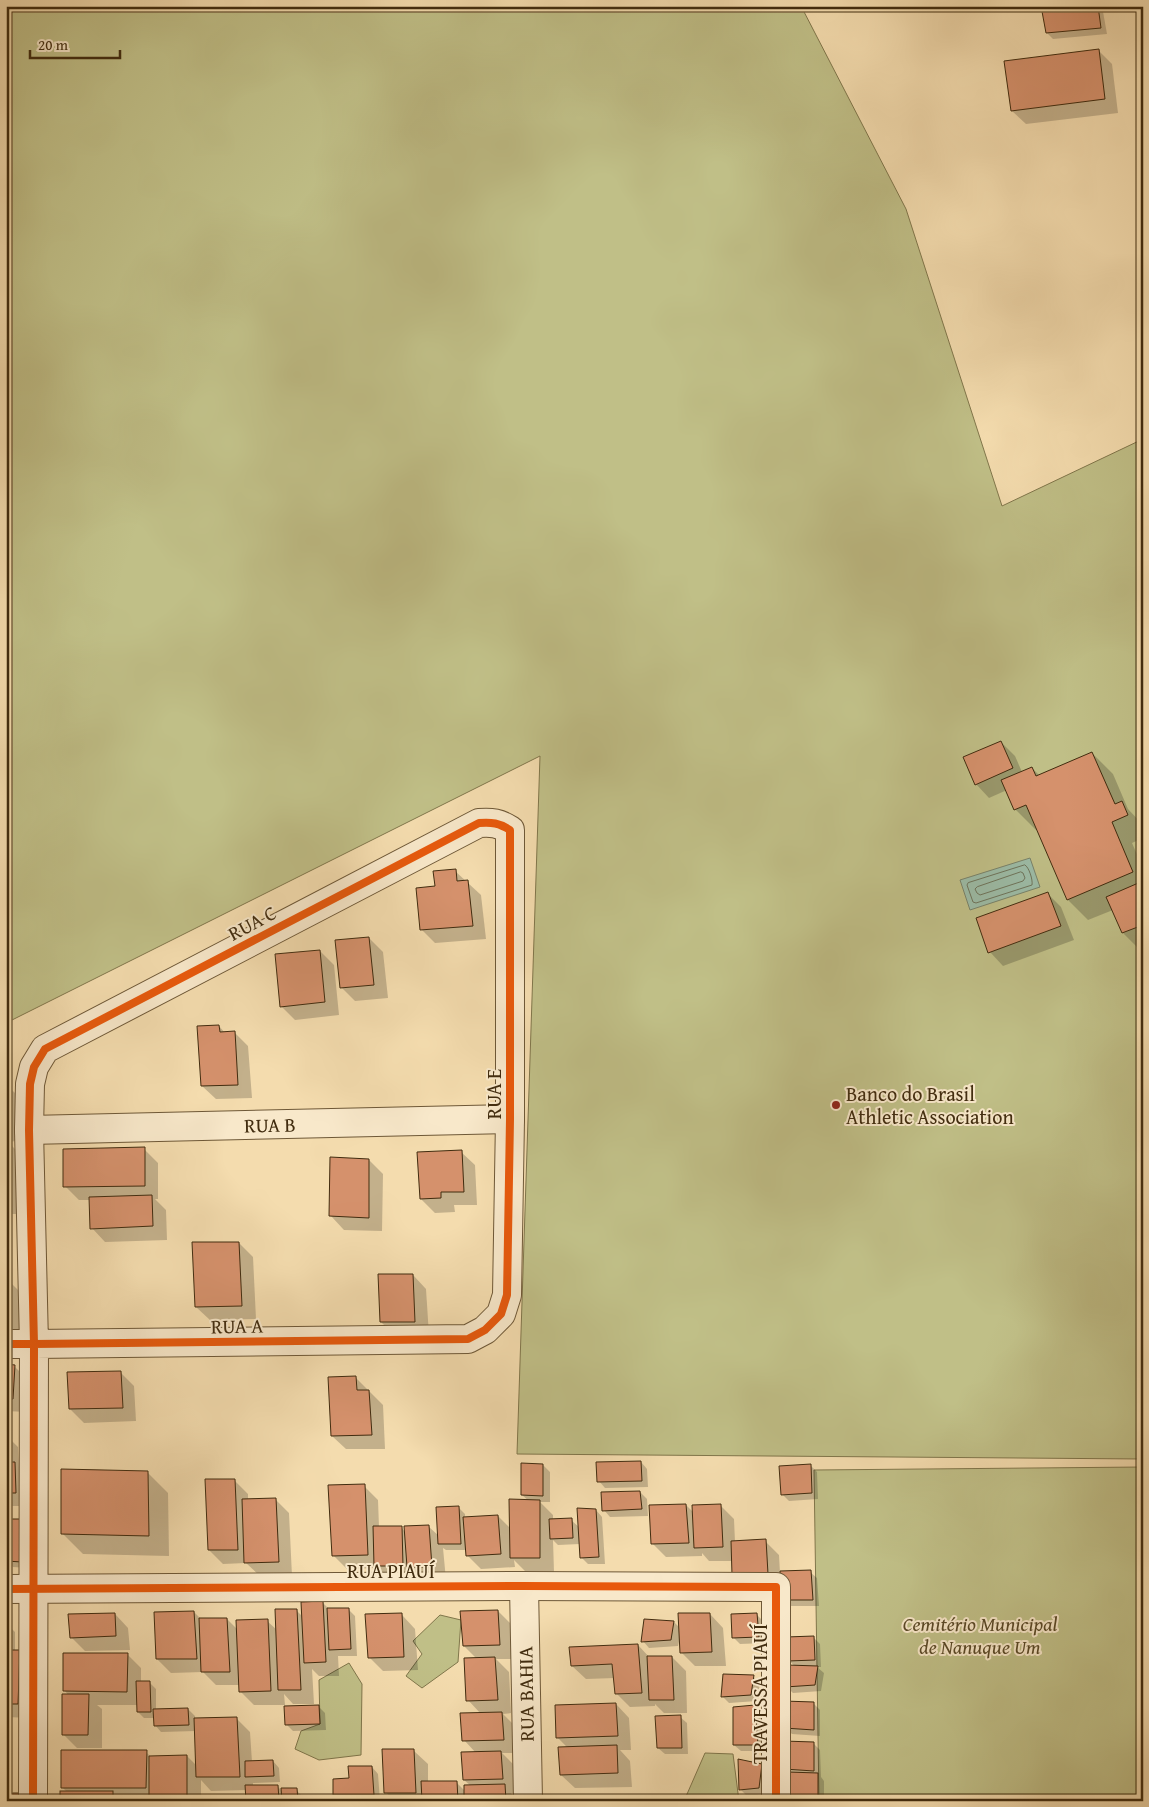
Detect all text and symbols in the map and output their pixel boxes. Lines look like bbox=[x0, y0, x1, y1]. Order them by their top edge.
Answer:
scale bar bbox=[30, 28, 120, 60]
text: 20 m bbox=[38, 34, 69, 55]
street label: RUA C bbox=[222, 898, 281, 947]
street label: RUA E bbox=[479, 1069, 508, 1119]
place label: Banco do Brasil Athletic Association bbox=[846, 1079, 1014, 1131]
marker: Banco do Brasil Athletic Association bbox=[830, 1099, 842, 1111]
street label: RUA B bbox=[244, 1110, 296, 1139]
street label: RUA A bbox=[211, 1311, 263, 1340]
street label: RUA PIAUÍ bbox=[347, 1556, 436, 1585]
park label: Cemitério Municipal de Nanuque Um bbox=[903, 1609, 1057, 1661]
street label: TRAVESSA PIAUÍ bbox=[745, 1623, 774, 1764]
street label: RUA BAHIA bbox=[510, 1646, 541, 1742]

